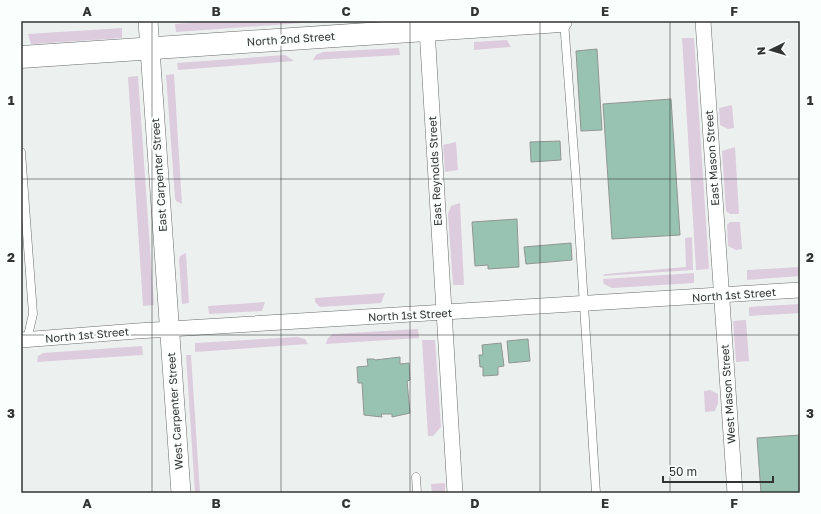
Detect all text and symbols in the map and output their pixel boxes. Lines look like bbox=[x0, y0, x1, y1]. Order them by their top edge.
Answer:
text: A bbox=[82, 3, 92, 19]
text: B bbox=[211, 3, 221, 19]
text: C bbox=[341, 3, 351, 19]
text: D bbox=[470, 3, 480, 19]
text: E bbox=[601, 3, 609, 19]
text: F bbox=[730, 3, 738, 19]
street label: North 2nd Street bbox=[246, 29, 336, 48]
north arrow bbox=[751, 30, 791, 70]
text: N bbox=[754, 46, 767, 56]
text: 1 bbox=[8, 92, 15, 108]
text: 1 bbox=[807, 92, 814, 108]
street label: East Mason Street bbox=[702, 110, 721, 206]
street label: East Reynolds Street bbox=[425, 116, 444, 226]
street label: East Carpenter Street bbox=[148, 118, 169, 232]
text: 2 bbox=[7, 249, 15, 265]
text: 2 bbox=[806, 249, 814, 265]
street label: North 1st Street bbox=[691, 285, 776, 304]
street label: North 1st Street bbox=[368, 306, 452, 323]
street label: North 1st Street bbox=[44, 324, 129, 345]
street label: West Mason Street bbox=[718, 344, 737, 444]
street label: West Carpenter Street bbox=[164, 352, 185, 470]
text: 3 bbox=[7, 405, 15, 421]
text: 3 bbox=[806, 405, 814, 421]
scale bar bbox=[663, 458, 773, 484]
text: 50 m bbox=[669, 464, 697, 479]
text: A bbox=[82, 495, 92, 511]
text: B bbox=[211, 495, 221, 511]
text: C bbox=[341, 495, 351, 511]
text: D bbox=[470, 495, 480, 511]
text: E bbox=[601, 495, 609, 511]
text: F bbox=[730, 495, 738, 511]

